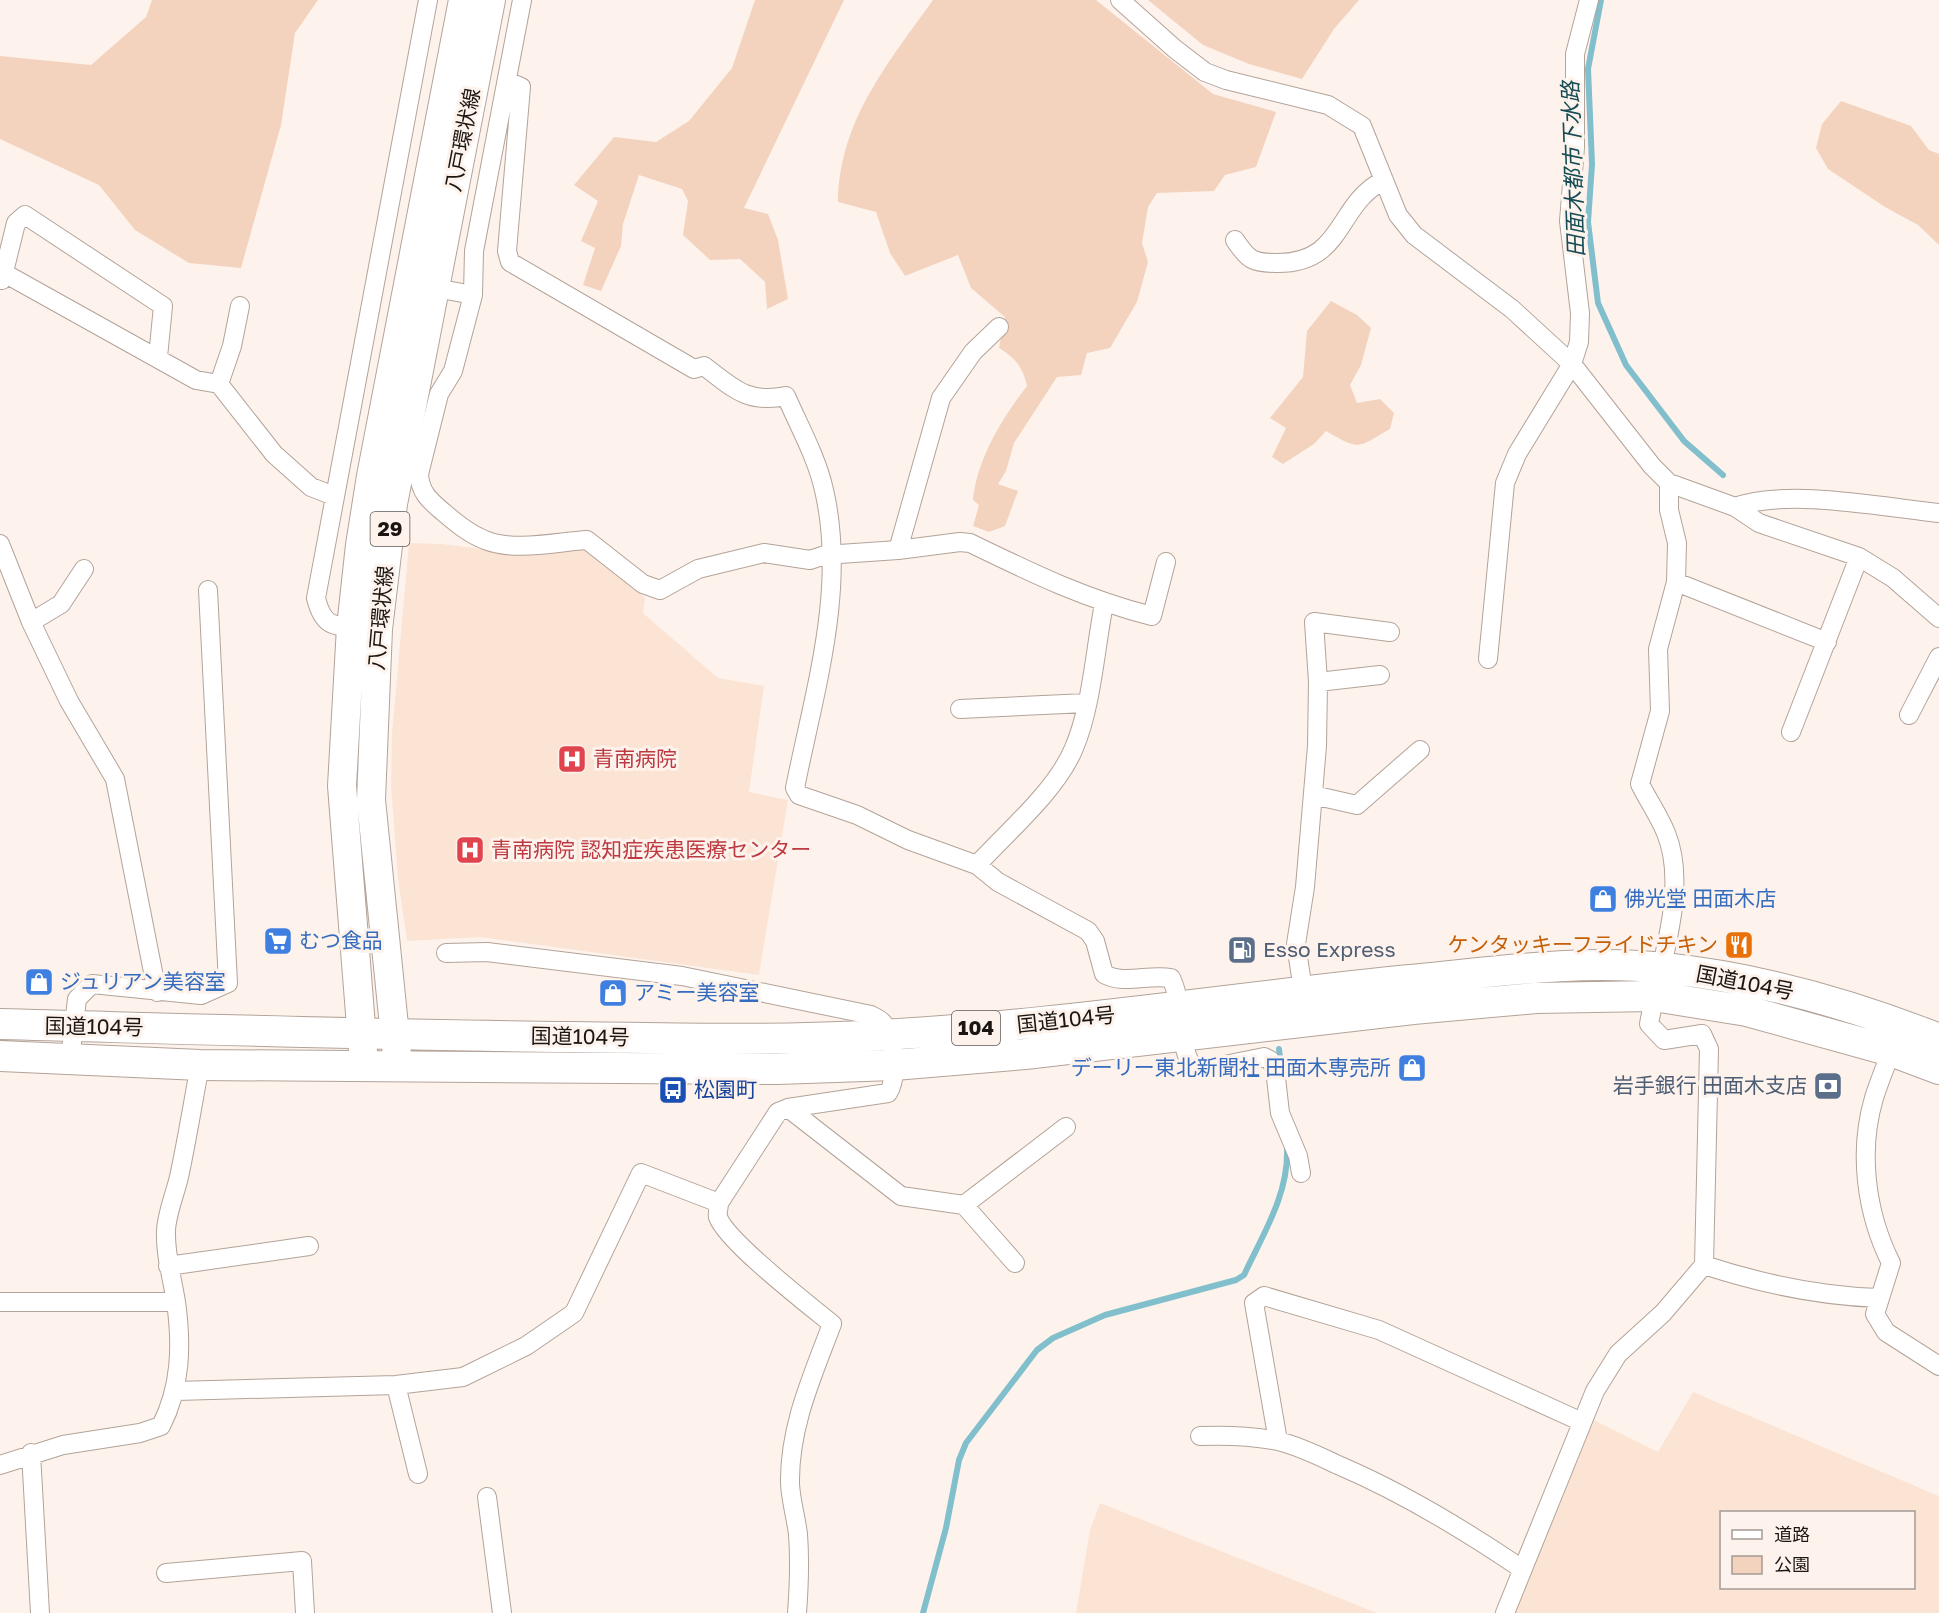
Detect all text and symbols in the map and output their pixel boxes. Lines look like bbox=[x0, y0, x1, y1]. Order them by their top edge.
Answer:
water label: 田面木都市下水路 bbox=[1556, 79, 1589, 257]
street label: 八戸環状線 bbox=[439, 86, 485, 194]
road number: 29 bbox=[370, 512, 410, 546]
street label: 八戸環状線 bbox=[362, 564, 398, 671]
hospital icon: 青南病院 bbox=[556, 743, 588, 775]
place label: 青南病院 bbox=[593, 745, 677, 771]
hospital icon: 青南病院 認知症疾患医療センター bbox=[454, 834, 486, 866]
place label: 青南病院 認知症疾患医療センター bbox=[491, 836, 811, 862]
shop icon: 佛光堂 田面木店 bbox=[1587, 883, 1619, 915]
place label: 佛光堂 田面木店 bbox=[1624, 885, 1776, 911]
supermarket icon: むつ食品 bbox=[262, 925, 294, 957]
place label: むつ食品 bbox=[299, 927, 383, 953]
restaurant icon: ケンタッキーフライドチキン bbox=[1723, 929, 1755, 961]
place label: ケンタッキーフライドチキン bbox=[1448, 931, 1718, 957]
fuel station icon: Esso Express bbox=[1226, 934, 1258, 966]
place label: Esso Express bbox=[1263, 936, 1396, 962]
street label: 国道104号 bbox=[1694, 960, 1796, 1004]
shop icon: ジュリアン美容室 bbox=[23, 966, 55, 998]
place label: ジュリアン美容室 bbox=[60, 968, 226, 994]
shop icon: アミー美容室 bbox=[597, 977, 629, 1009]
place label: アミー美容室 bbox=[634, 979, 760, 1005]
street label: 国道104号 bbox=[1015, 1001, 1116, 1037]
road number: 104 bbox=[952, 1011, 1000, 1045]
street label: 国道104号 bbox=[44, 1012, 144, 1040]
street label: 国道104号 bbox=[530, 1022, 630, 1050]
shop icon: デーリー東北新聞社 田面木専売所 bbox=[1396, 1052, 1428, 1084]
place label: デーリー東北新聞社 田面木専売所 bbox=[1071, 1054, 1391, 1080]
bank icon: 岩手銀行 田面木支店 bbox=[1812, 1070, 1844, 1102]
place label: 岩手銀行 田面木支店 bbox=[1613, 1072, 1807, 1098]
bus stop icon: 松園町 bbox=[657, 1074, 689, 1106]
place label: 松園町 bbox=[694, 1076, 757, 1102]
legend bbox=[1720, 1511, 1915, 1589]
text: 道路 bbox=[1774, 1523, 1810, 1545]
text: 公園 bbox=[1774, 1553, 1810, 1575]

